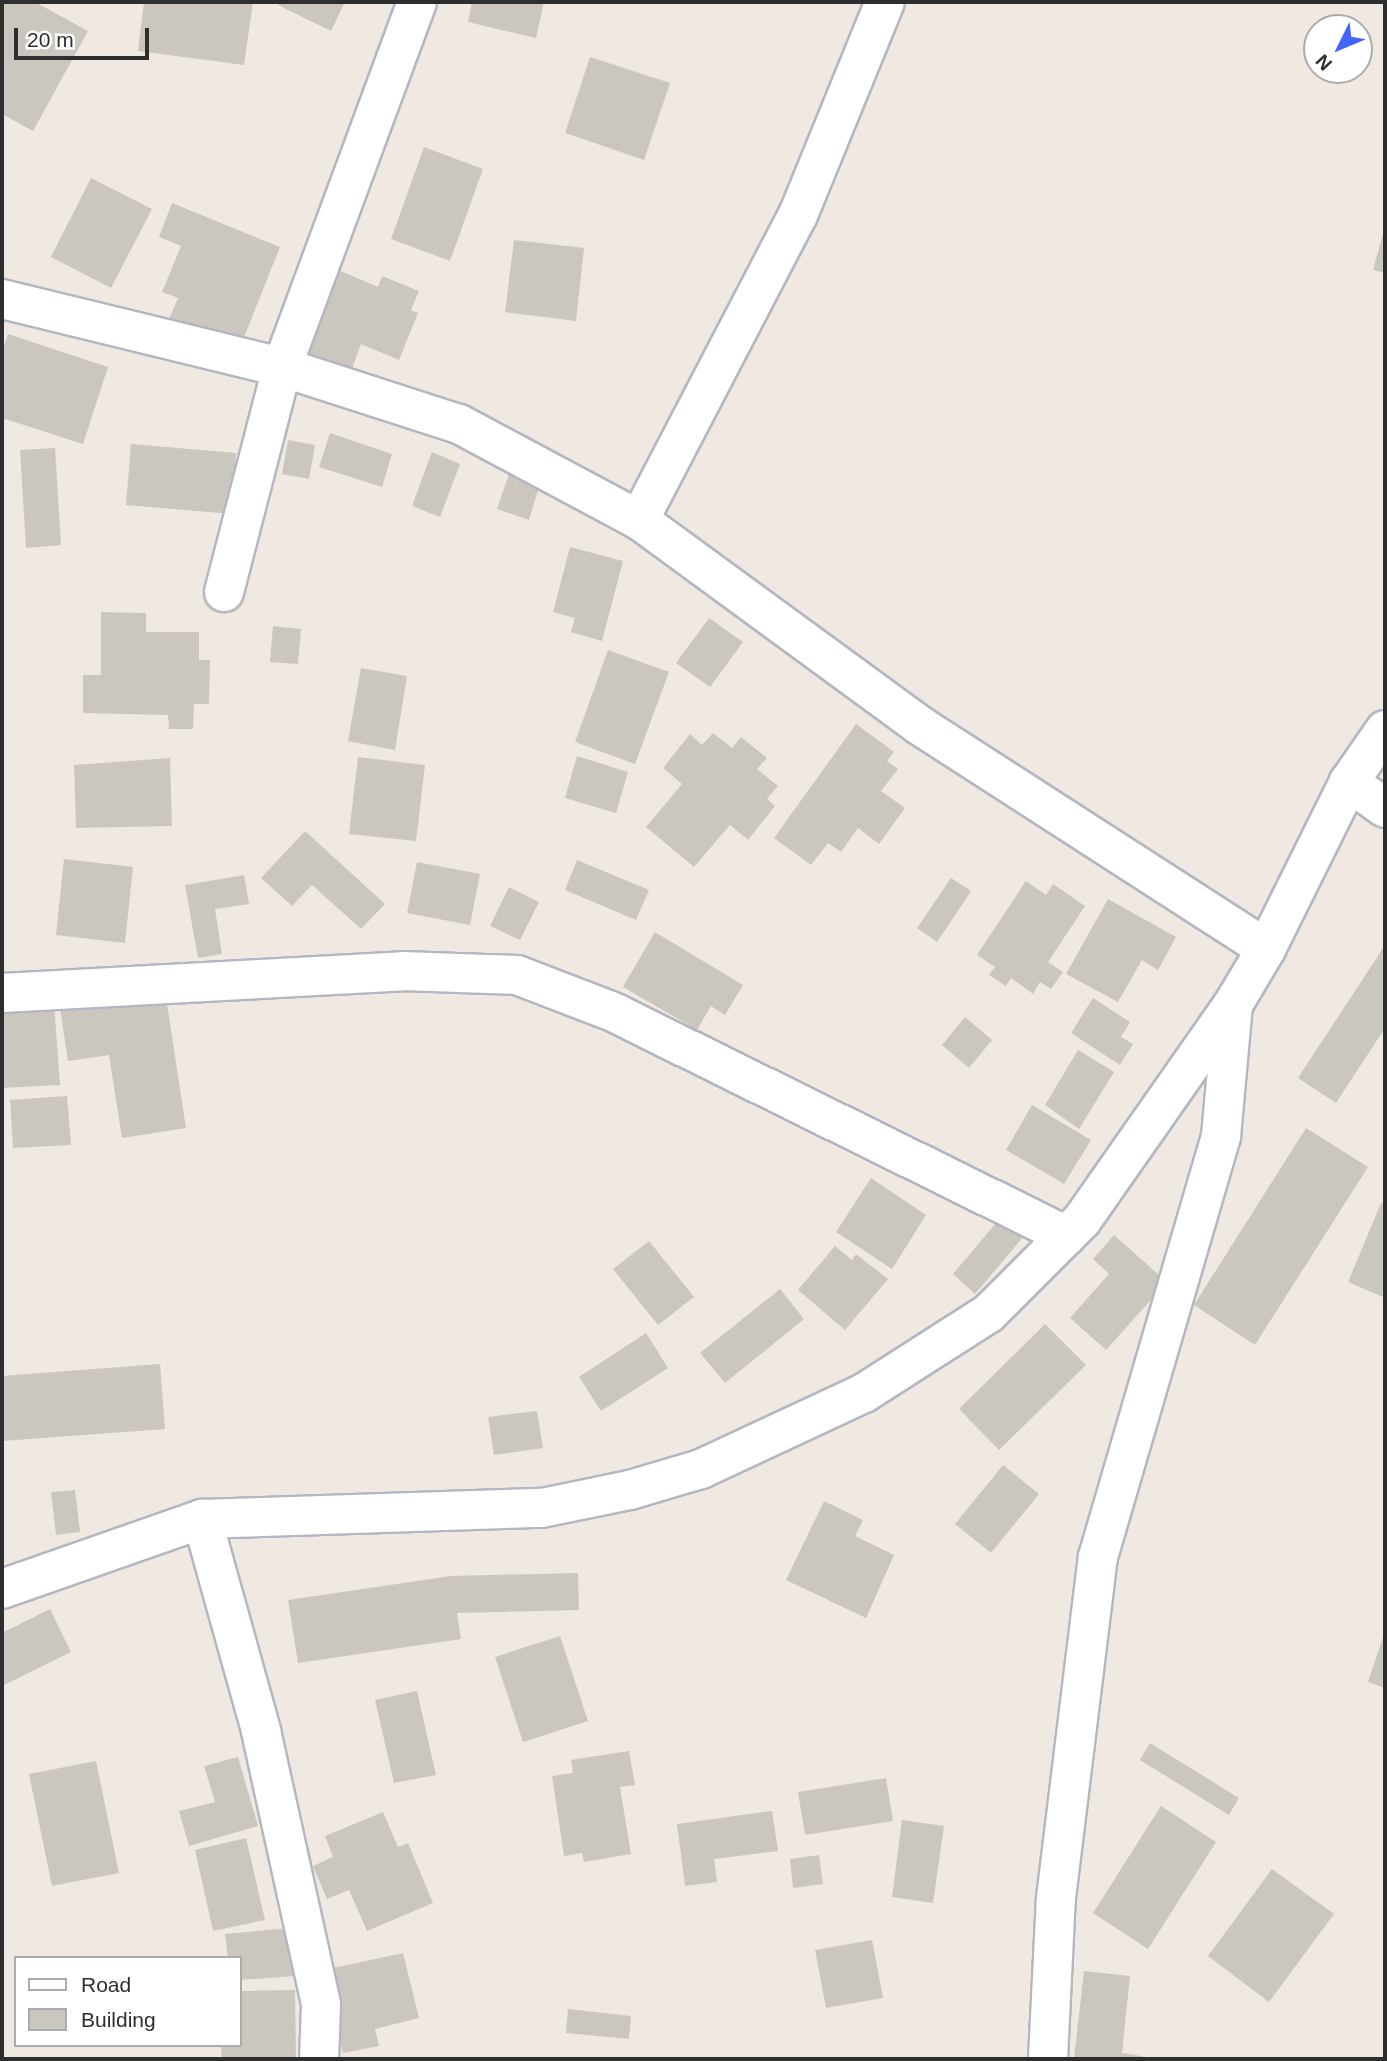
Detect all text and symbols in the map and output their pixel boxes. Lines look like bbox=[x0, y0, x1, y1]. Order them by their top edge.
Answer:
scale bar bbox=[18, 14, 152, 58]
north arrow bbox=[1303, 14, 1373, 84]
text: 20 m bbox=[27, 28, 74, 51]
text: N bbox=[1311, 50, 1336, 74]
legend bbox=[14, 1956, 242, 2047]
text: Road bbox=[81, 1973, 131, 1996]
text: Building bbox=[81, 2008, 156, 2031]

